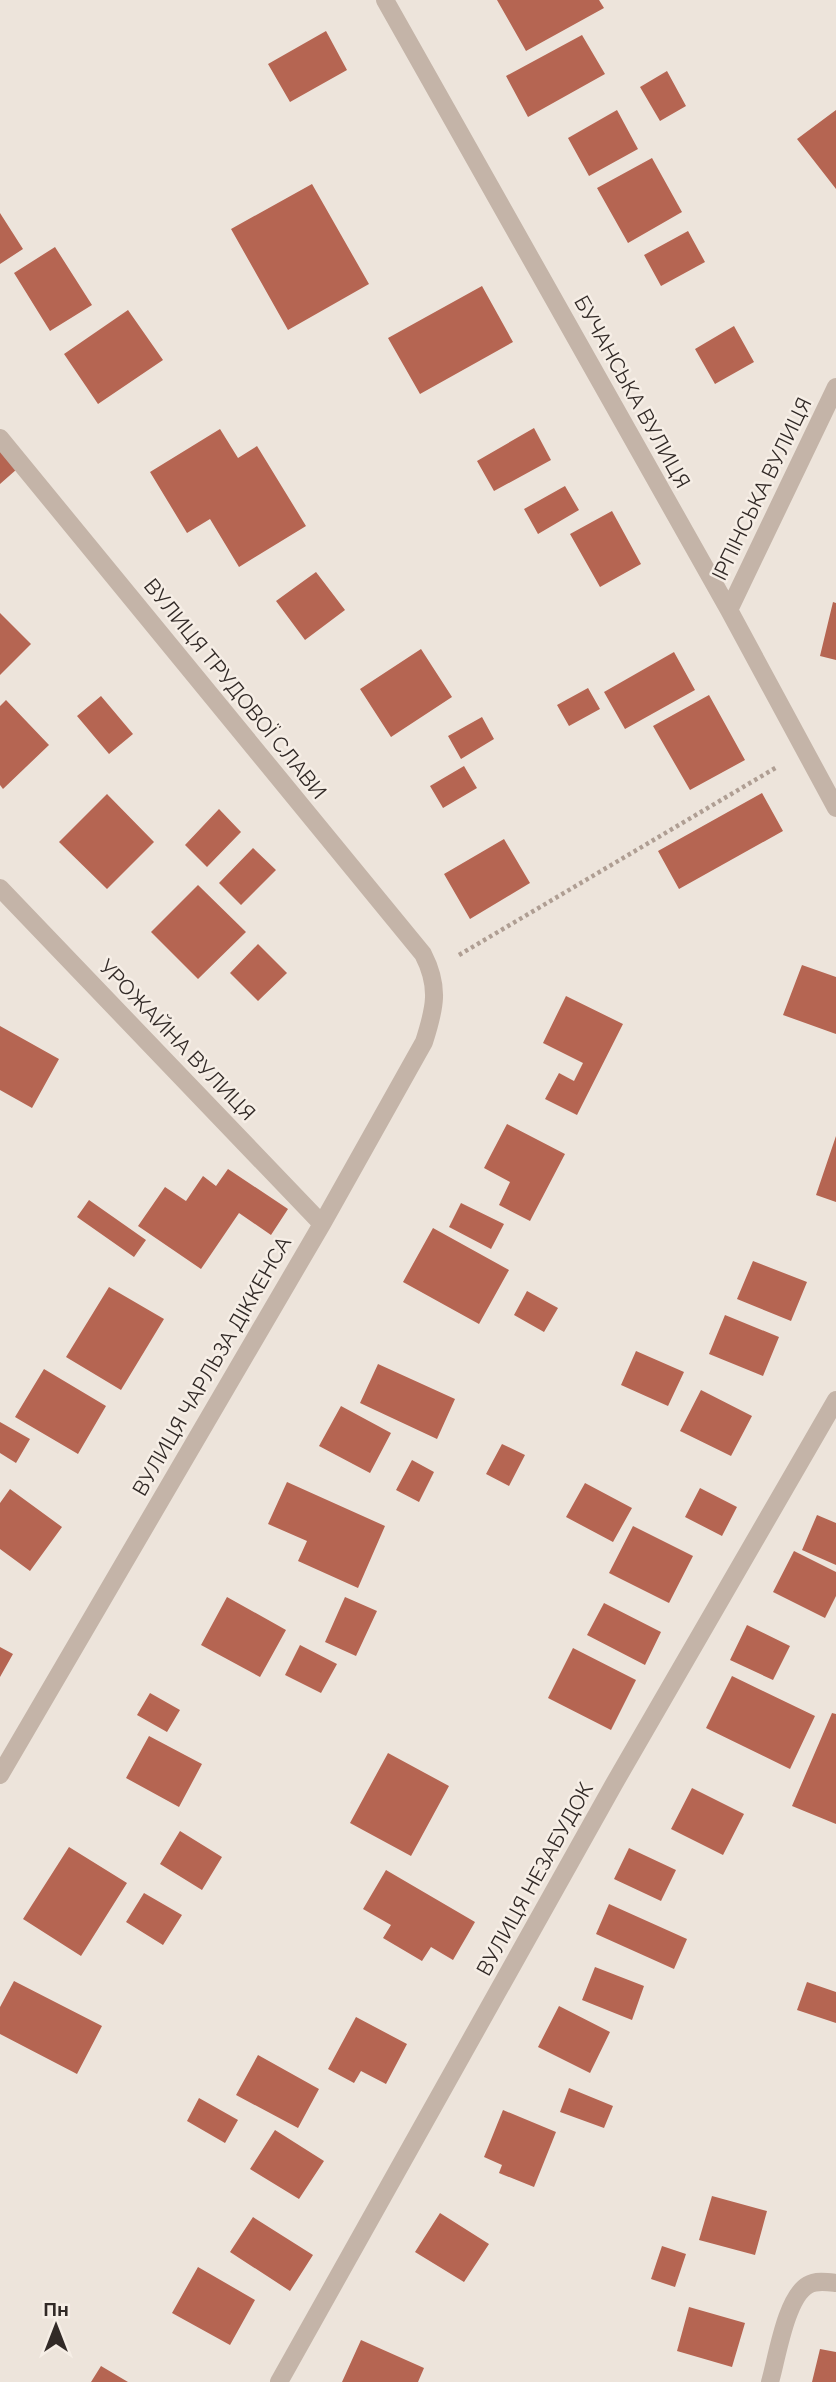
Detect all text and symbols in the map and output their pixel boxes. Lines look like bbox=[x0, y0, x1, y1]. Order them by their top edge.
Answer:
street label: БУЧАНСЬКА ВУЛИЦЯ bbox=[569, 291, 696, 492]
street label: ІРПІНСЬКА ВУЛИЦЯ bbox=[706, 393, 817, 584]
street label: ВУЛИЦЯ ТРУДОВОЇ СЛАВИ bbox=[139, 574, 332, 804]
street label: УРОЖАЙНА ВУЛИЦЯ bbox=[94, 954, 261, 1125]
street label: ВУЛИЦЯ ЧАРЛЬЗА ДІККЕНСА bbox=[127, 1232, 296, 1500]
street label: ВУЛИЦЯ НЕЗАБУДОК bbox=[471, 1778, 598, 1980]
north arrow bbox=[21, 2291, 91, 2361]
text: Пн bbox=[43, 2298, 69, 2320]

